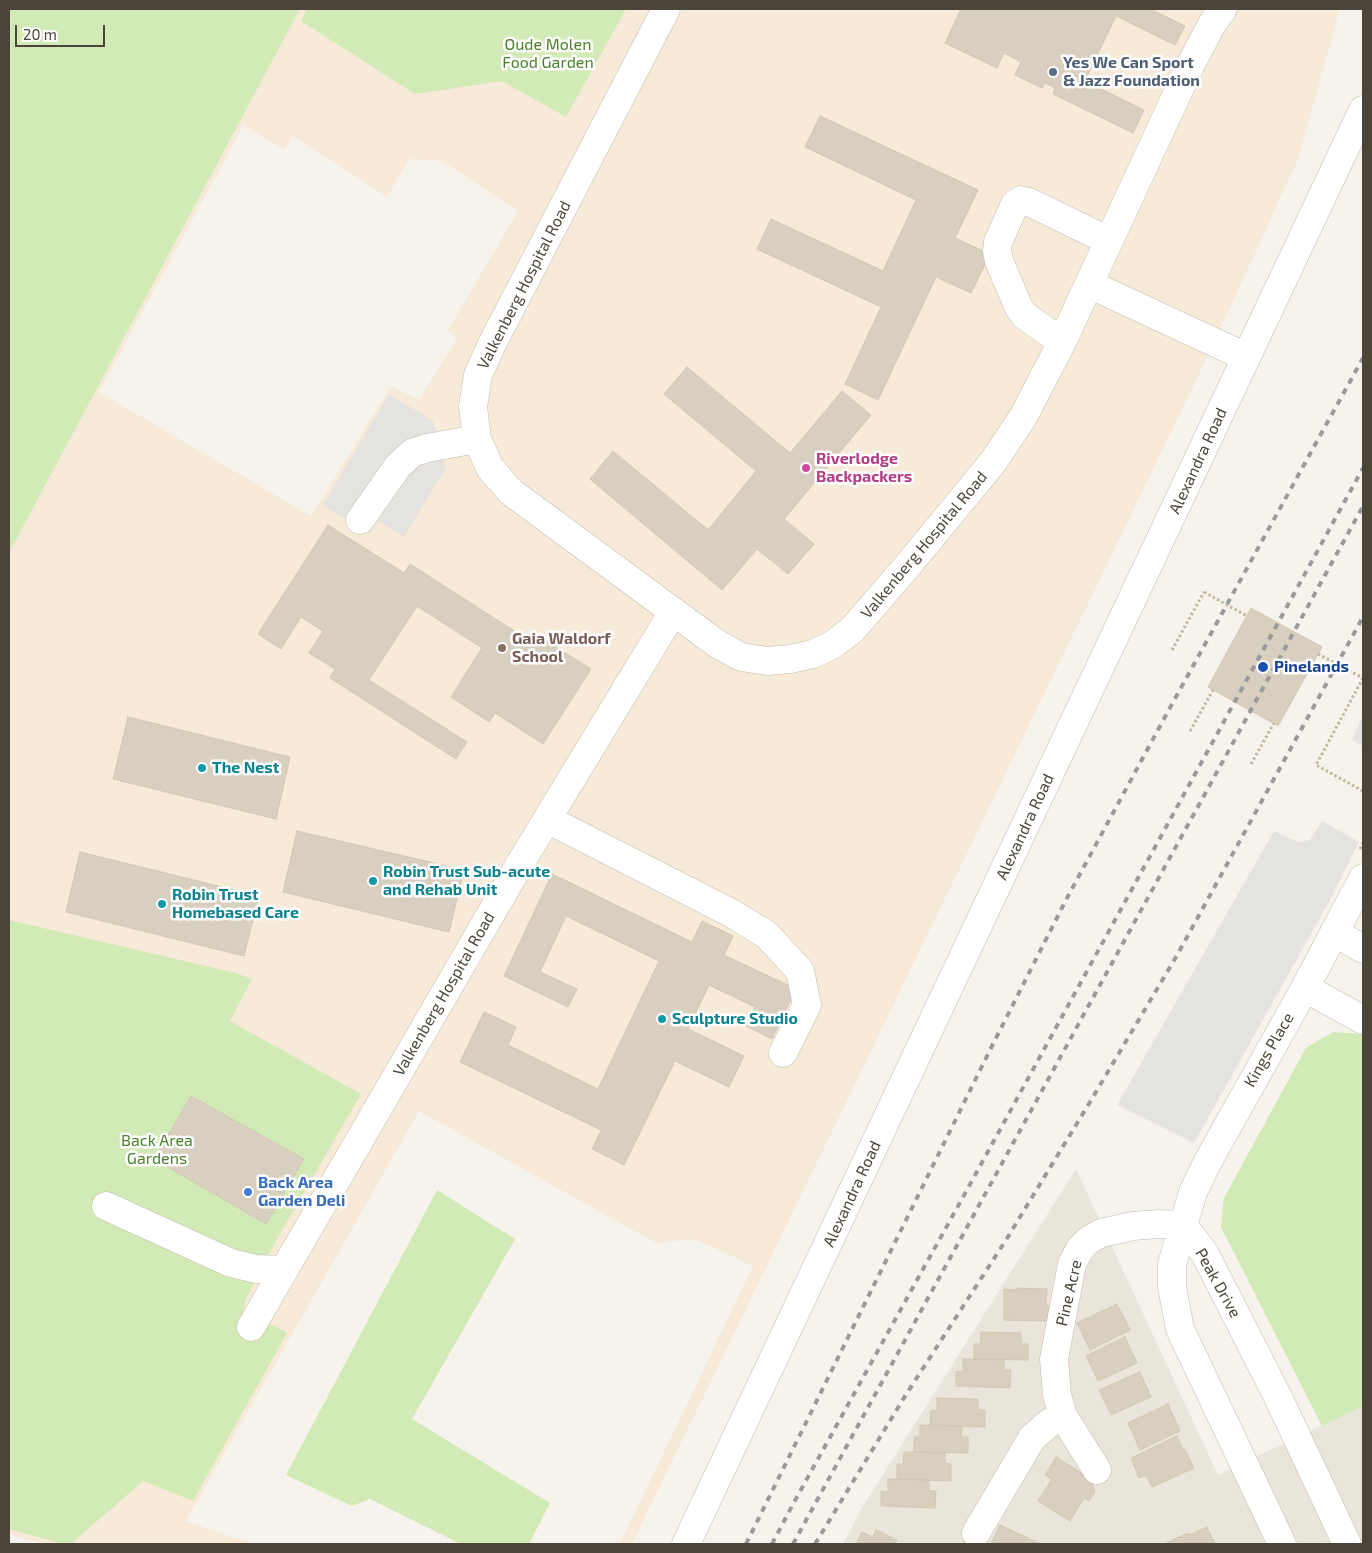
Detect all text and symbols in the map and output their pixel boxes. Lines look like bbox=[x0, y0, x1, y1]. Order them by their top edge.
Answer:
scale bar bbox=[18, 15, 108, 47]
text: 20 m bbox=[23, 25, 57, 43]
park label: Oude Molen Food Garden bbox=[502, 35, 594, 73]
place label: Yes We Can Sport & Jazz Foundation bbox=[1063, 53, 1200, 91]
marker: Yes We Can Sport & Jazz Foundation bbox=[1047, 66, 1059, 78]
street label: Valkenberg Hospital Road bbox=[473, 198, 575, 372]
street label: Alexandra Road bbox=[1165, 405, 1231, 517]
place label: Riverlodge Backpackers bbox=[816, 449, 912, 487]
marker: Riverlodge Backpackers bbox=[800, 462, 812, 474]
street label: Valkenberg Hospital Road bbox=[857, 467, 991, 623]
place label: Gaia Waldorf School bbox=[512, 629, 611, 667]
marker: Gaia Waldorf School bbox=[496, 642, 508, 654]
place label: Pinelands bbox=[1274, 657, 1349, 677]
marker: Pinelands bbox=[1256, 660, 1270, 674]
place label: The Nest bbox=[212, 758, 279, 778]
marker: The Nest bbox=[196, 762, 208, 774]
street label: Alexandra Road bbox=[992, 771, 1058, 883]
place label: Robin Trust Sub-acute and Rehab Unit bbox=[383, 862, 550, 900]
marker: Robin Trust Sub-acute and Rehab Unit bbox=[367, 875, 379, 887]
place label: Robin Trust Homebased Care bbox=[172, 885, 299, 923]
marker: Robin Trust Homebased Care bbox=[156, 898, 168, 910]
street label: Valkenberg Hospital Road bbox=[389, 908, 499, 1080]
place label: Sculpture Studio bbox=[672, 1009, 798, 1029]
street label: Kings Place bbox=[1240, 1009, 1298, 1091]
marker: Sculpture Studio bbox=[656, 1013, 668, 1025]
park label: Back Area Gardens bbox=[121, 1131, 193, 1169]
street label: Alexandra Road bbox=[819, 1138, 885, 1250]
place label: Back Area Garden Deli bbox=[258, 1173, 346, 1211]
marker: Back Area Garden Deli bbox=[242, 1186, 254, 1198]
street label: Peak Drive bbox=[1191, 1245, 1245, 1321]
street label: Pine Acre bbox=[1052, 1258, 1086, 1328]

